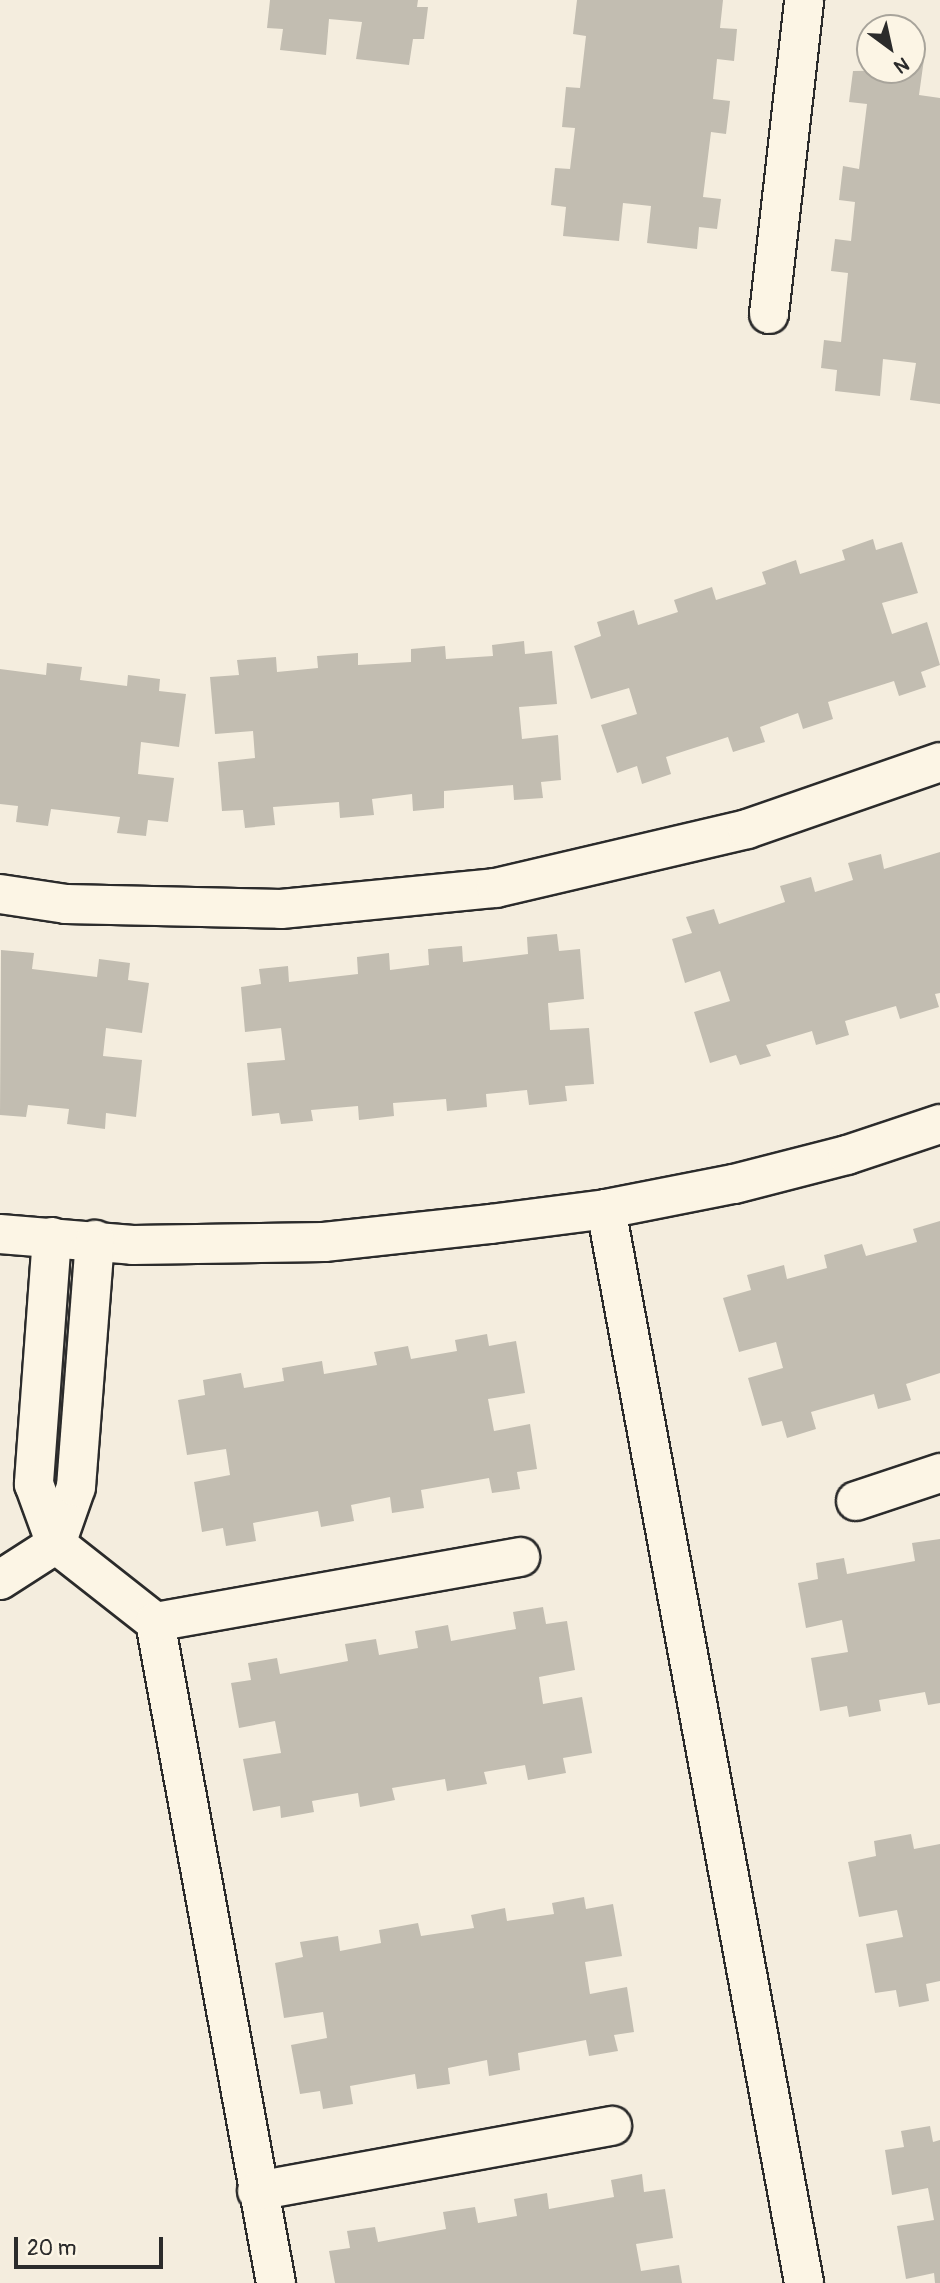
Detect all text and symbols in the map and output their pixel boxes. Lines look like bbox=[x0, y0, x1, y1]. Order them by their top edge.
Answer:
north arrow bbox=[856, 14, 926, 84]
text: N bbox=[889, 51, 913, 78]
scale bar bbox=[18, 2224, 166, 2268]
text: 20 m bbox=[27, 2235, 76, 2262]

